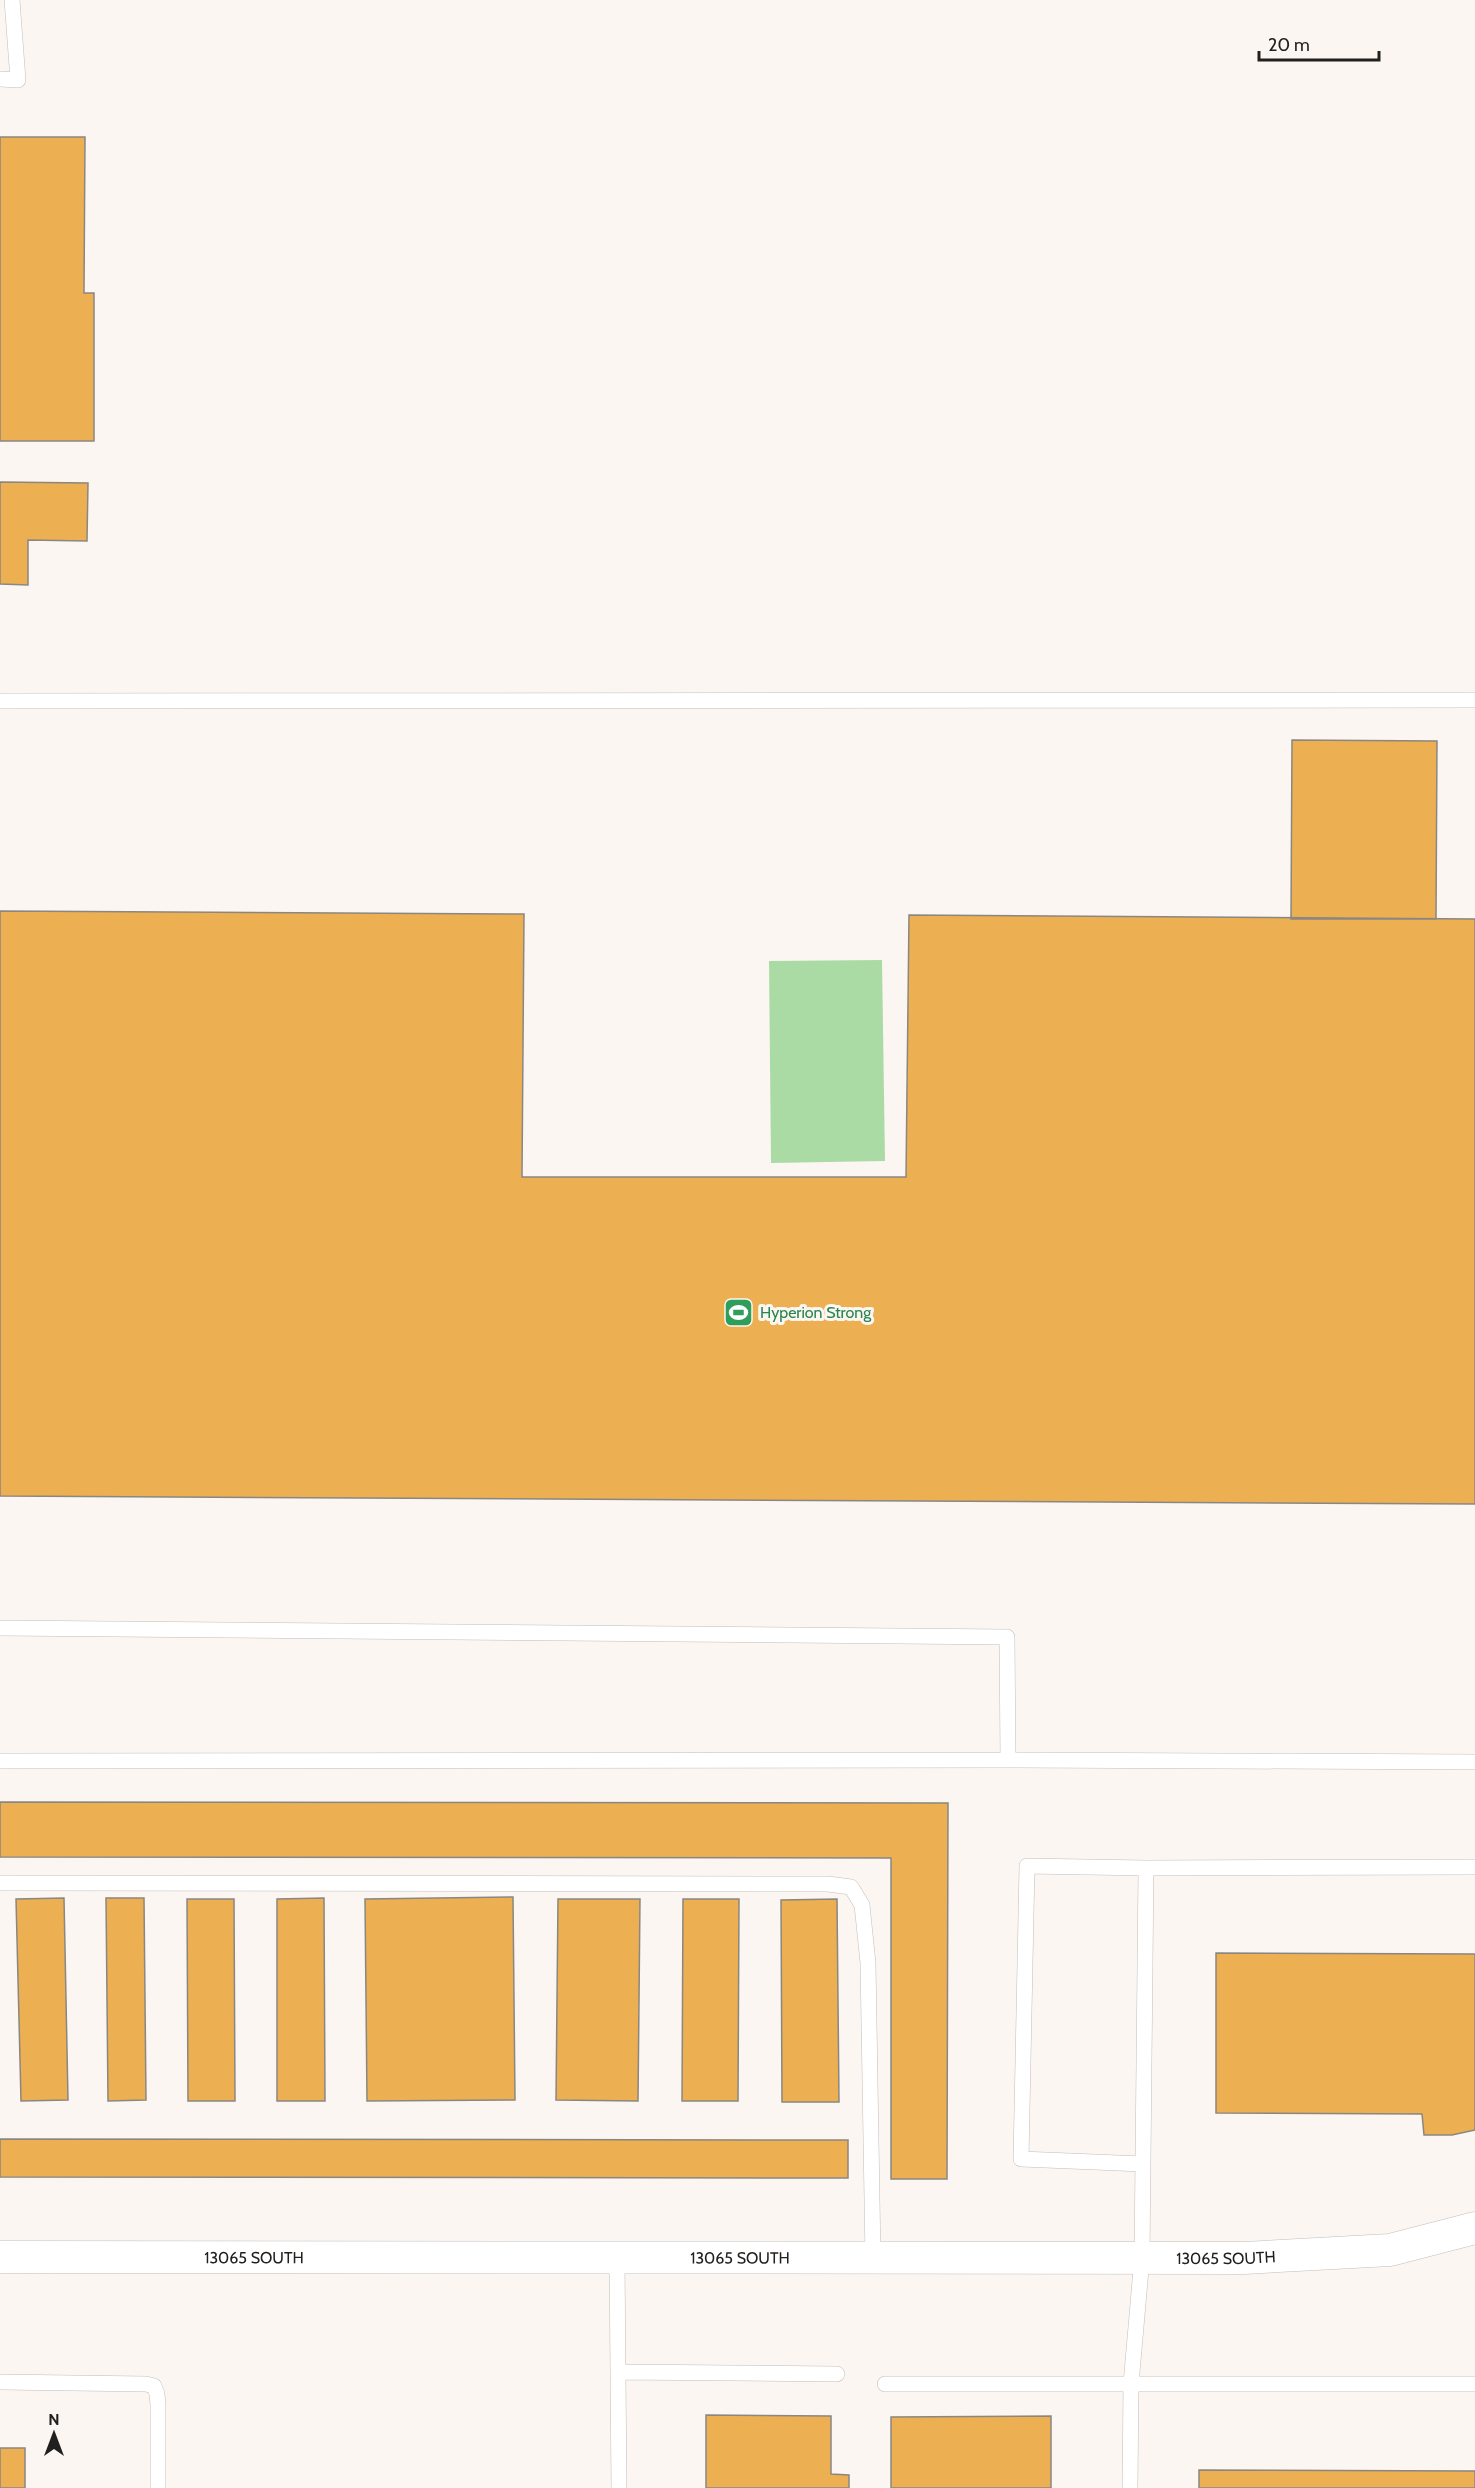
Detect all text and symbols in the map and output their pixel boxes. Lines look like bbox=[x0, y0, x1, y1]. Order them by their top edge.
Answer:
scale bar bbox=[1259, 24, 1379, 62]
text: 20 m bbox=[1268, 34, 1310, 56]
sports icon: Hyperion Strong bbox=[723, 1296, 755, 1328]
place label: Hyperion Strong bbox=[760, 1303, 872, 1322]
street label: 13065 SOUTH bbox=[1176, 2247, 1276, 2268]
street label: 13065 SOUTH bbox=[204, 2248, 304, 2267]
street label: 13065 SOUTH bbox=[690, 2249, 790, 2268]
north arrow bbox=[24, 2404, 84, 2464]
text: N bbox=[48, 2410, 60, 2429]

